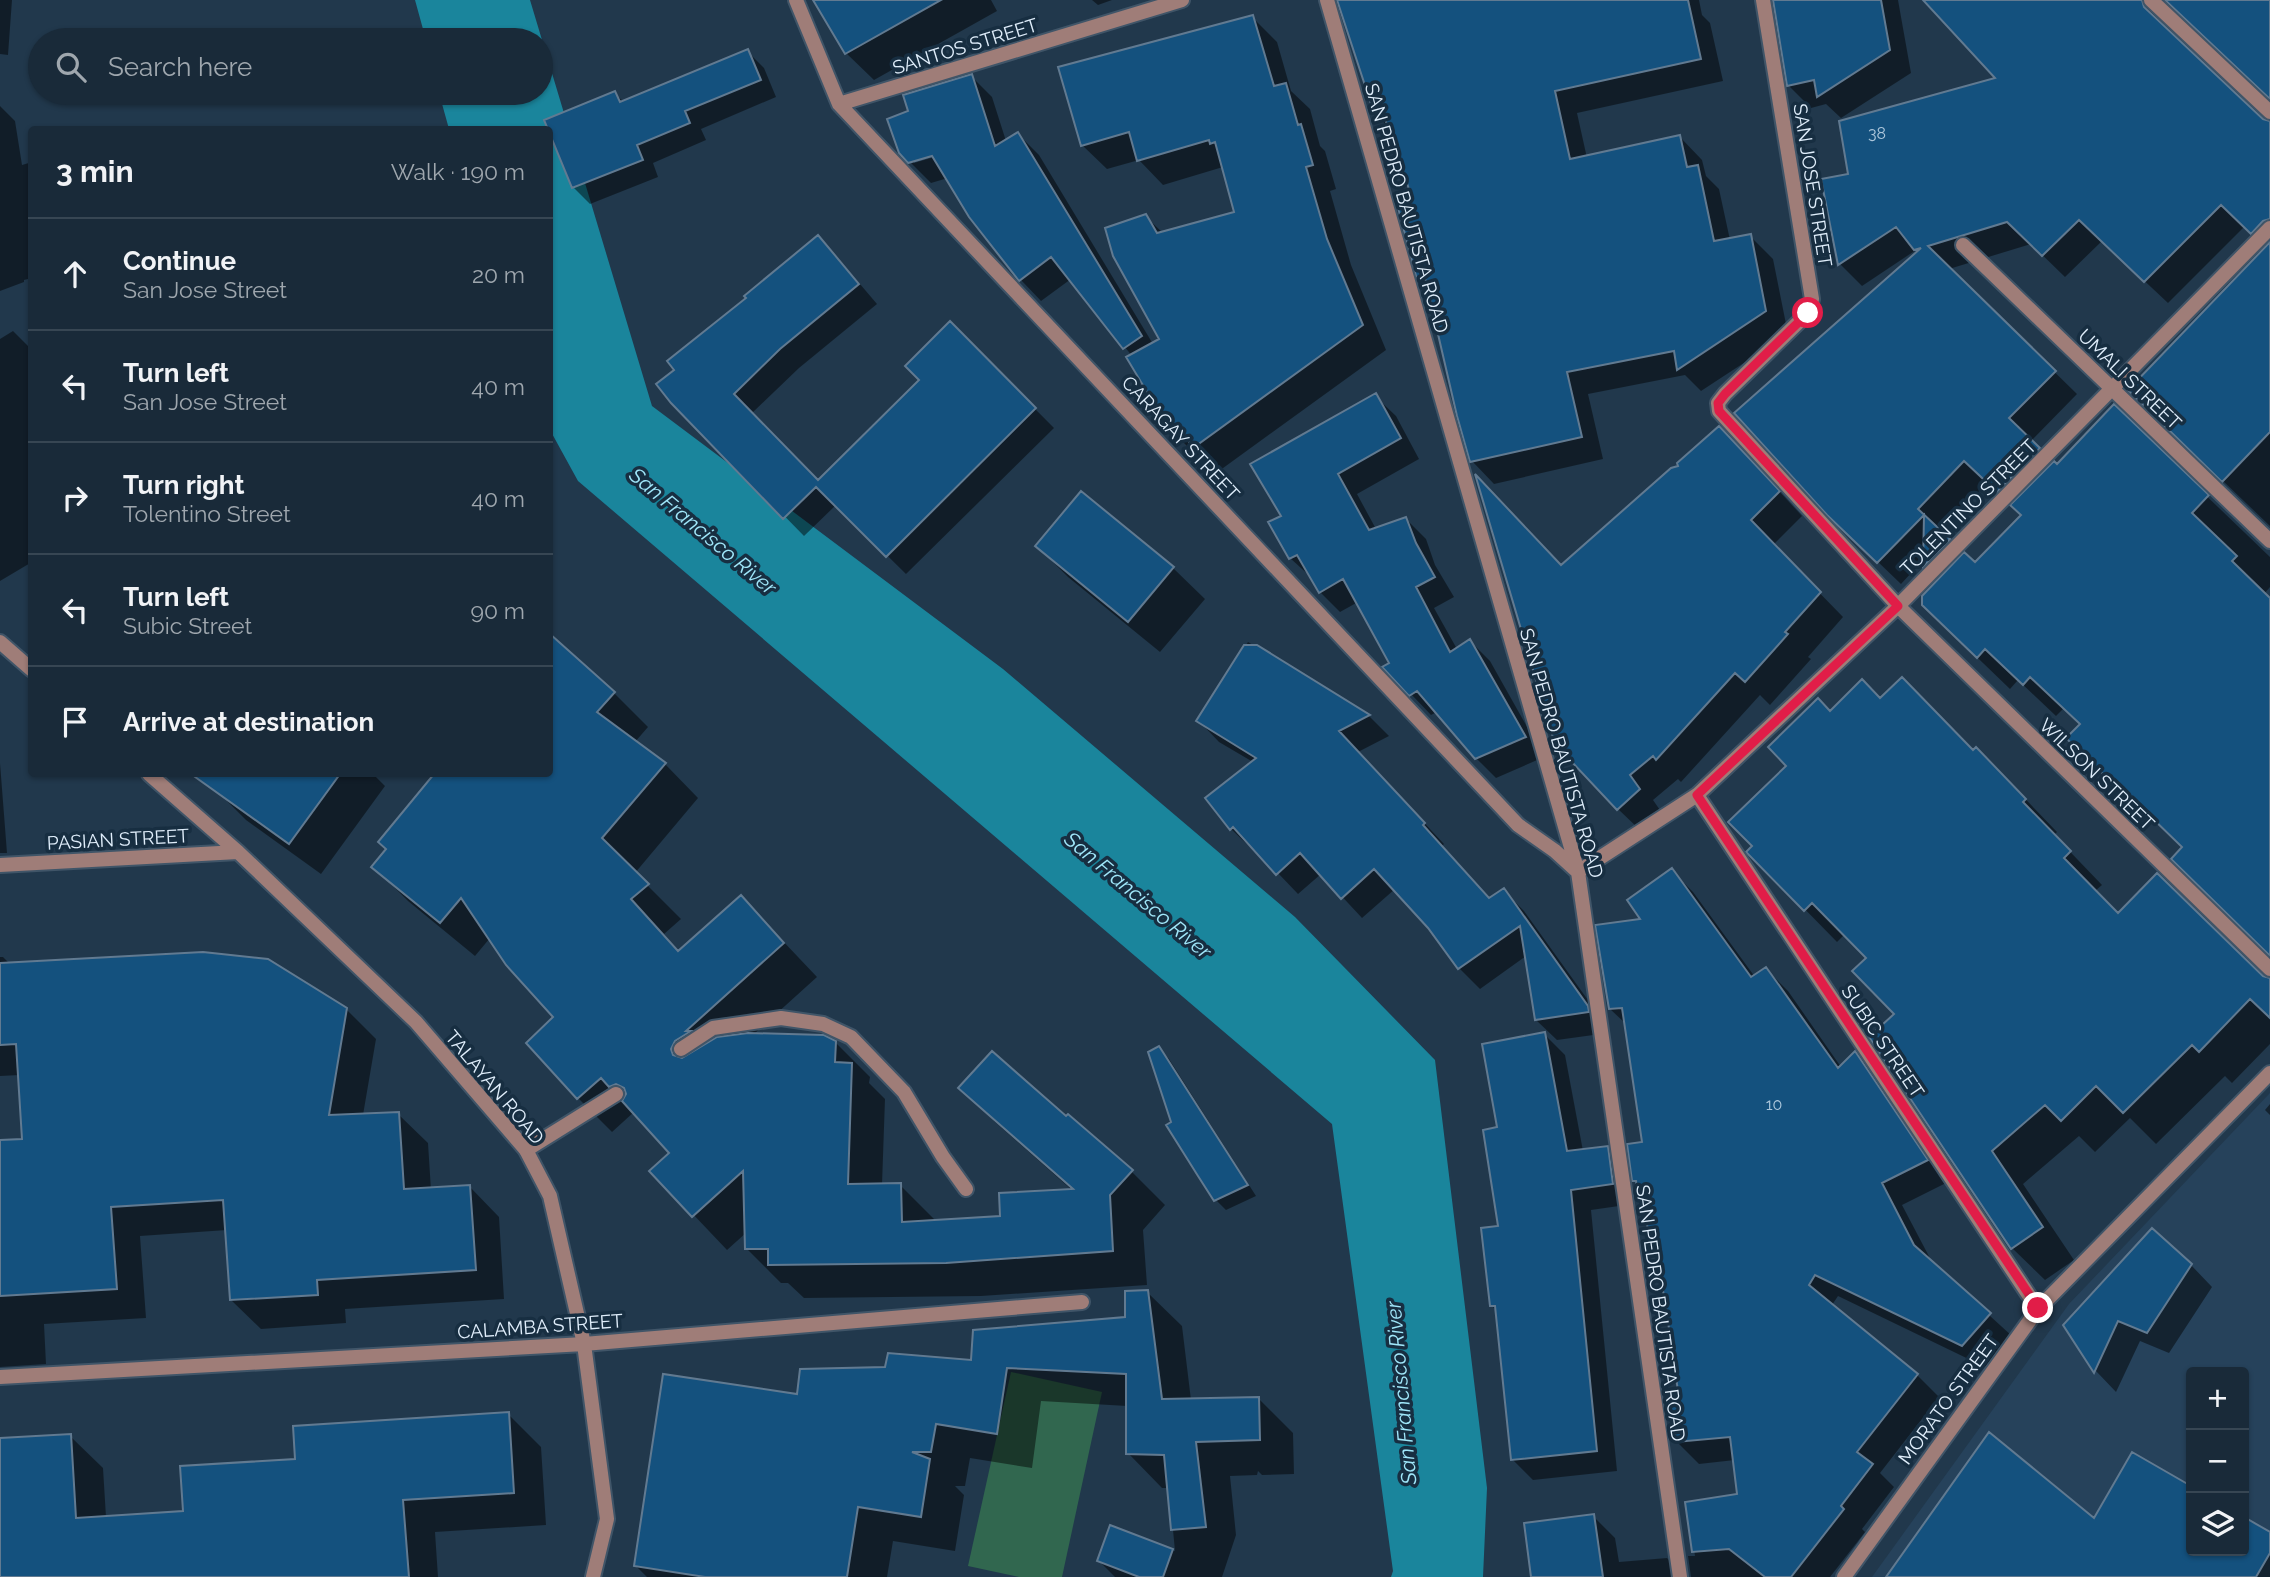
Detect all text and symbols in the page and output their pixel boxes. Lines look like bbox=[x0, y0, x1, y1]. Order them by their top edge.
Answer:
street label: SANTOS STREET bbox=[890, 13, 1041, 79]
search box bbox=[28, 28, 553, 105]
icon: search bbox=[52, 48, 90, 86]
text: Search here bbox=[108, 52, 252, 82]
street label: SAN PEDRO BAUTISTA ROAD bbox=[1361, 81, 1453, 335]
street label: SAN JOSE STREET bbox=[1789, 102, 1837, 268]
house number: 38 bbox=[1868, 124, 1886, 143]
text: 3 min bbox=[56, 154, 134, 189]
text: Walk · 190 m bbox=[391, 158, 525, 185]
text: Continue bbox=[123, 246, 236, 276]
icon: ahead bbox=[56, 255, 94, 293]
text: 20 m bbox=[472, 261, 525, 288]
text: San Jose Street bbox=[123, 276, 287, 303]
route start bbox=[1792, 297, 1823, 328]
street label: UMALI STREET bbox=[2074, 324, 2186, 434]
text: Turn left bbox=[123, 358, 229, 388]
icon: left bbox=[56, 367, 94, 405]
street label: CARAGAY STREET bbox=[1118, 371, 1245, 505]
text: 40 m bbox=[471, 373, 525, 400]
text: San Jose Street bbox=[123, 388, 287, 415]
street label: TOLENTINO STREET bbox=[1896, 434, 2041, 579]
water label: San Francisco River bbox=[624, 462, 782, 600]
text: Turn right bbox=[123, 470, 244, 500]
icon: right bbox=[56, 479, 94, 517]
text: 40 m bbox=[471, 485, 525, 512]
text: Tolentino Street bbox=[123, 500, 291, 527]
text: Turn left bbox=[123, 582, 229, 612]
icon: left bbox=[56, 591, 94, 629]
text: 90 m bbox=[470, 597, 525, 624]
text: Subic Street bbox=[123, 612, 252, 639]
street label: SAN PEDRO BAUTISTA ROAD bbox=[1516, 626, 1608, 880]
icon: arrive bbox=[56, 703, 94, 741]
text: Arrive at destination bbox=[123, 707, 374, 737]
street label: WILSON STREET bbox=[2035, 714, 2159, 835]
street label: PASIAN STREET bbox=[46, 824, 190, 854]
water label: San Francisco River bbox=[1059, 826, 1217, 964]
street label: SUBIC STREET bbox=[1837, 980, 1929, 1102]
street label: TALAYAN ROAD bbox=[441, 1026, 549, 1148]
house number: 10 bbox=[1766, 1095, 1782, 1114]
street label: SAN PEDRO BAUTISTA ROAD bbox=[1632, 1183, 1690, 1443]
route end bbox=[2022, 1292, 2053, 1323]
water label: San Francisco River bbox=[1380, 1299, 1422, 1487]
street label: CALAMBA STREET bbox=[456, 1309, 624, 1343]
street label: MORATO STREET bbox=[1893, 1329, 2003, 1468]
map controls bbox=[2186, 1367, 2249, 1556]
button: + bbox=[2186, 1367, 2249, 1430]
button: − bbox=[2186, 1430, 2249, 1493]
button: layers bbox=[2186, 1493, 2249, 1556]

